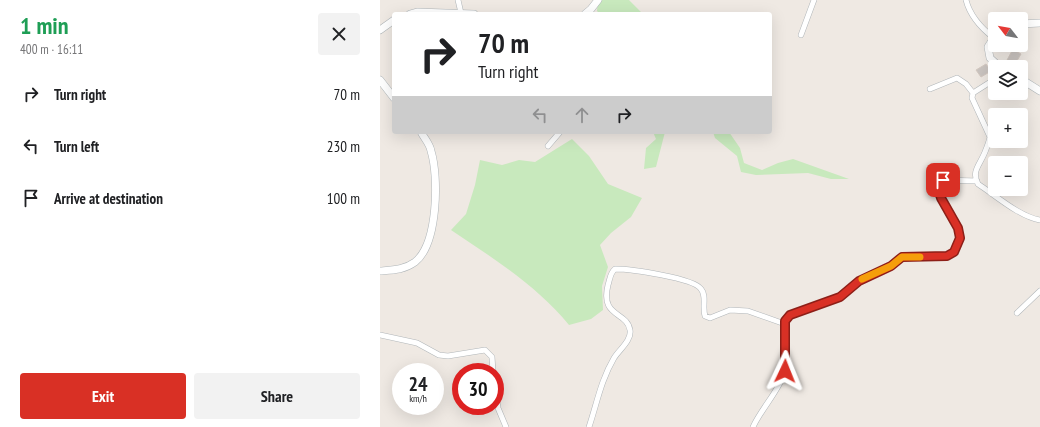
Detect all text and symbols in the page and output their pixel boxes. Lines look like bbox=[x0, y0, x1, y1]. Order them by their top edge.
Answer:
text: 1 min bbox=[20, 10, 68, 41]
north arrow bbox=[988, 12, 1028, 52]
map controls bbox=[988, 12, 1028, 196]
button: close bbox=[318, 13, 360, 55]
text: 70 m bbox=[478, 24, 529, 61]
icon: right bbox=[412, 28, 464, 80]
text: 400 m · 16:11 bbox=[20, 41, 83, 58]
text: Turn right bbox=[478, 60, 538, 83]
button: layers bbox=[988, 60, 1028, 100]
icon: right bbox=[20, 83, 42, 105]
text: Turn right bbox=[54, 85, 106, 104]
text: 70 m bbox=[334, 85, 360, 104]
icon: left bbox=[529, 104, 551, 126]
icon: ahead bbox=[571, 104, 593, 126]
icon: right bbox=[613, 104, 635, 126]
button: + bbox=[988, 108, 1028, 148]
icon: left bbox=[20, 135, 42, 157]
text: Turn left bbox=[54, 137, 99, 156]
text: 230 m bbox=[327, 137, 360, 156]
button: − bbox=[988, 156, 1028, 196]
pin bbox=[926, 163, 960, 197]
icon: arrive bbox=[932, 169, 954, 191]
icon: arrive bbox=[20, 187, 42, 209]
text: Arrive at destination bbox=[54, 189, 163, 208]
text: 100 m bbox=[327, 189, 360, 208]
position arrow bbox=[764, 350, 806, 392]
speed limit sign: 30 bbox=[452, 363, 504, 415]
text: 24 bbox=[408, 371, 428, 397]
button: Exit bbox=[20, 373, 186, 419]
button: Share bbox=[194, 373, 360, 419]
text: km/h bbox=[409, 392, 427, 405]

